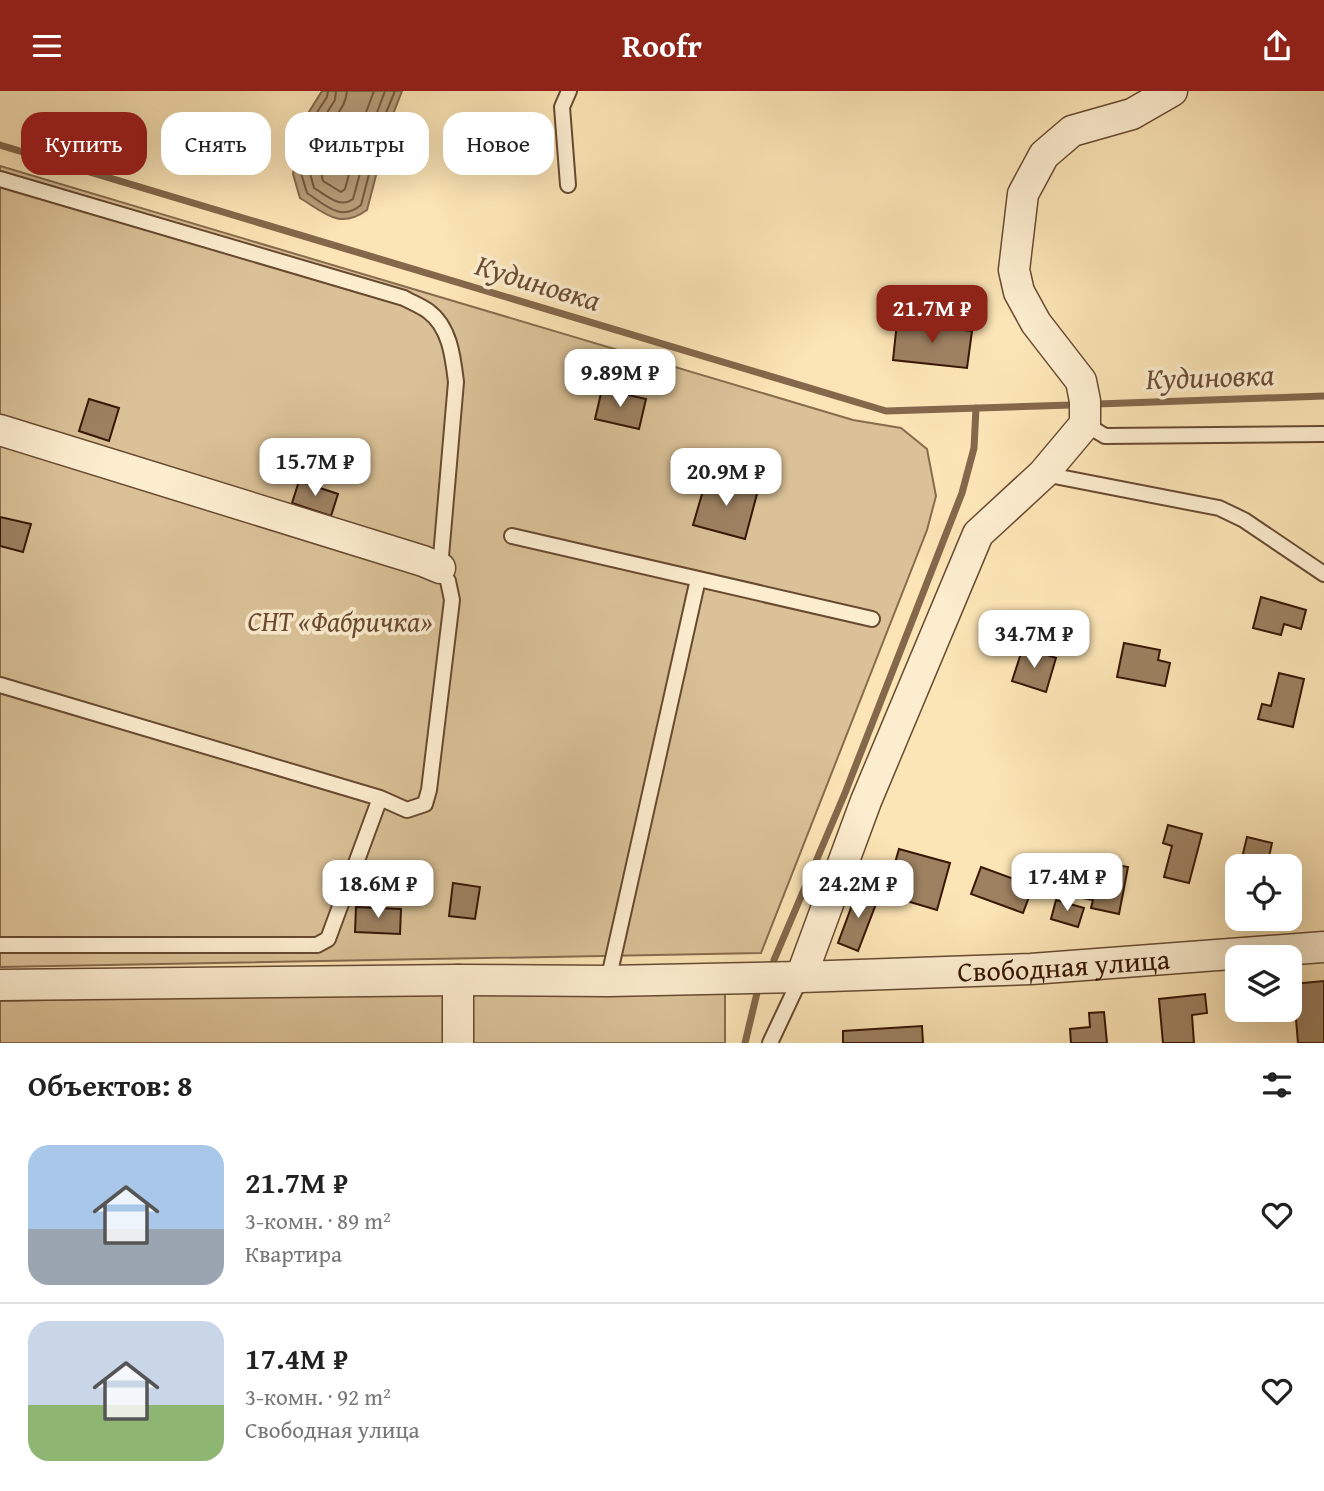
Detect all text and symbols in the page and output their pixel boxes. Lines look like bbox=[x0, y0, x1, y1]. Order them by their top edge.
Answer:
text: Roofr bbox=[622, 22, 702, 69]
icon: menu bbox=[28, 27, 66, 65]
icon: share bbox=[1258, 27, 1296, 65]
chip: Купить bbox=[21, 112, 147, 175]
chip: Снять bbox=[161, 112, 271, 175]
chip: Фильтры bbox=[285, 112, 429, 175]
chip: Новое bbox=[443, 112, 554, 175]
water label: Кудиновка bbox=[470, 242, 606, 322]
pin: 21.7M ₽ bbox=[867, 285, 997, 345]
text: 21.7M ₽ bbox=[892, 291, 972, 324]
pin: 9.89M ₽ bbox=[555, 349, 685, 409]
water label: Кудиновка bbox=[1145, 352, 1275, 400]
text: 9.89M ₽ bbox=[580, 355, 660, 388]
pin: 15.7M ₽ bbox=[250, 439, 380, 498]
text: 15.7M ₽ bbox=[275, 444, 355, 477]
pin: 20.9M ₽ bbox=[661, 449, 791, 508]
text: 20.9M ₽ bbox=[686, 454, 766, 487]
park label: СНТ «Фабричка» bbox=[247, 600, 433, 641]
pin: 34.7M ₽ bbox=[969, 611, 1099, 670]
text: 34.7M ₽ bbox=[994, 616, 1074, 649]
pin: 17.4M ₽ bbox=[1002, 853, 1132, 913]
map controls bbox=[1225, 854, 1302, 1022]
button: locate bbox=[1225, 854, 1302, 931]
text: 17.4M ₽ bbox=[1027, 859, 1107, 892]
pin: 18.6M ₽ bbox=[313, 861, 443, 920]
pin: 24.2M ₽ bbox=[793, 861, 923, 920]
text: 18.6M ₽ bbox=[338, 866, 418, 899]
text: 24.2M ₽ bbox=[818, 866, 898, 899]
street label: Свободная улица bbox=[957, 938, 1172, 992]
button: layers bbox=[1225, 945, 1302, 1022]
text: Объектов: 8 bbox=[28, 1063, 192, 1107]
icon: filters bbox=[1258, 1066, 1296, 1104]
text: 21.7M ₽ bbox=[245, 1160, 348, 1204]
icon: home bbox=[84, 1173, 168, 1257]
icon: heart bbox=[1258, 1196, 1296, 1234]
text: 3-комн. · 89 m² bbox=[245, 1204, 391, 1237]
text: Квартира bbox=[245, 1237, 342, 1270]
text: 17.4M ₽ bbox=[245, 1336, 348, 1380]
icon: home bbox=[84, 1349, 168, 1433]
icon: heart bbox=[1258, 1372, 1296, 1410]
text: 3-комн. · 92 m² bbox=[245, 1380, 391, 1413]
text: Свободная улица bbox=[245, 1413, 420, 1446]

